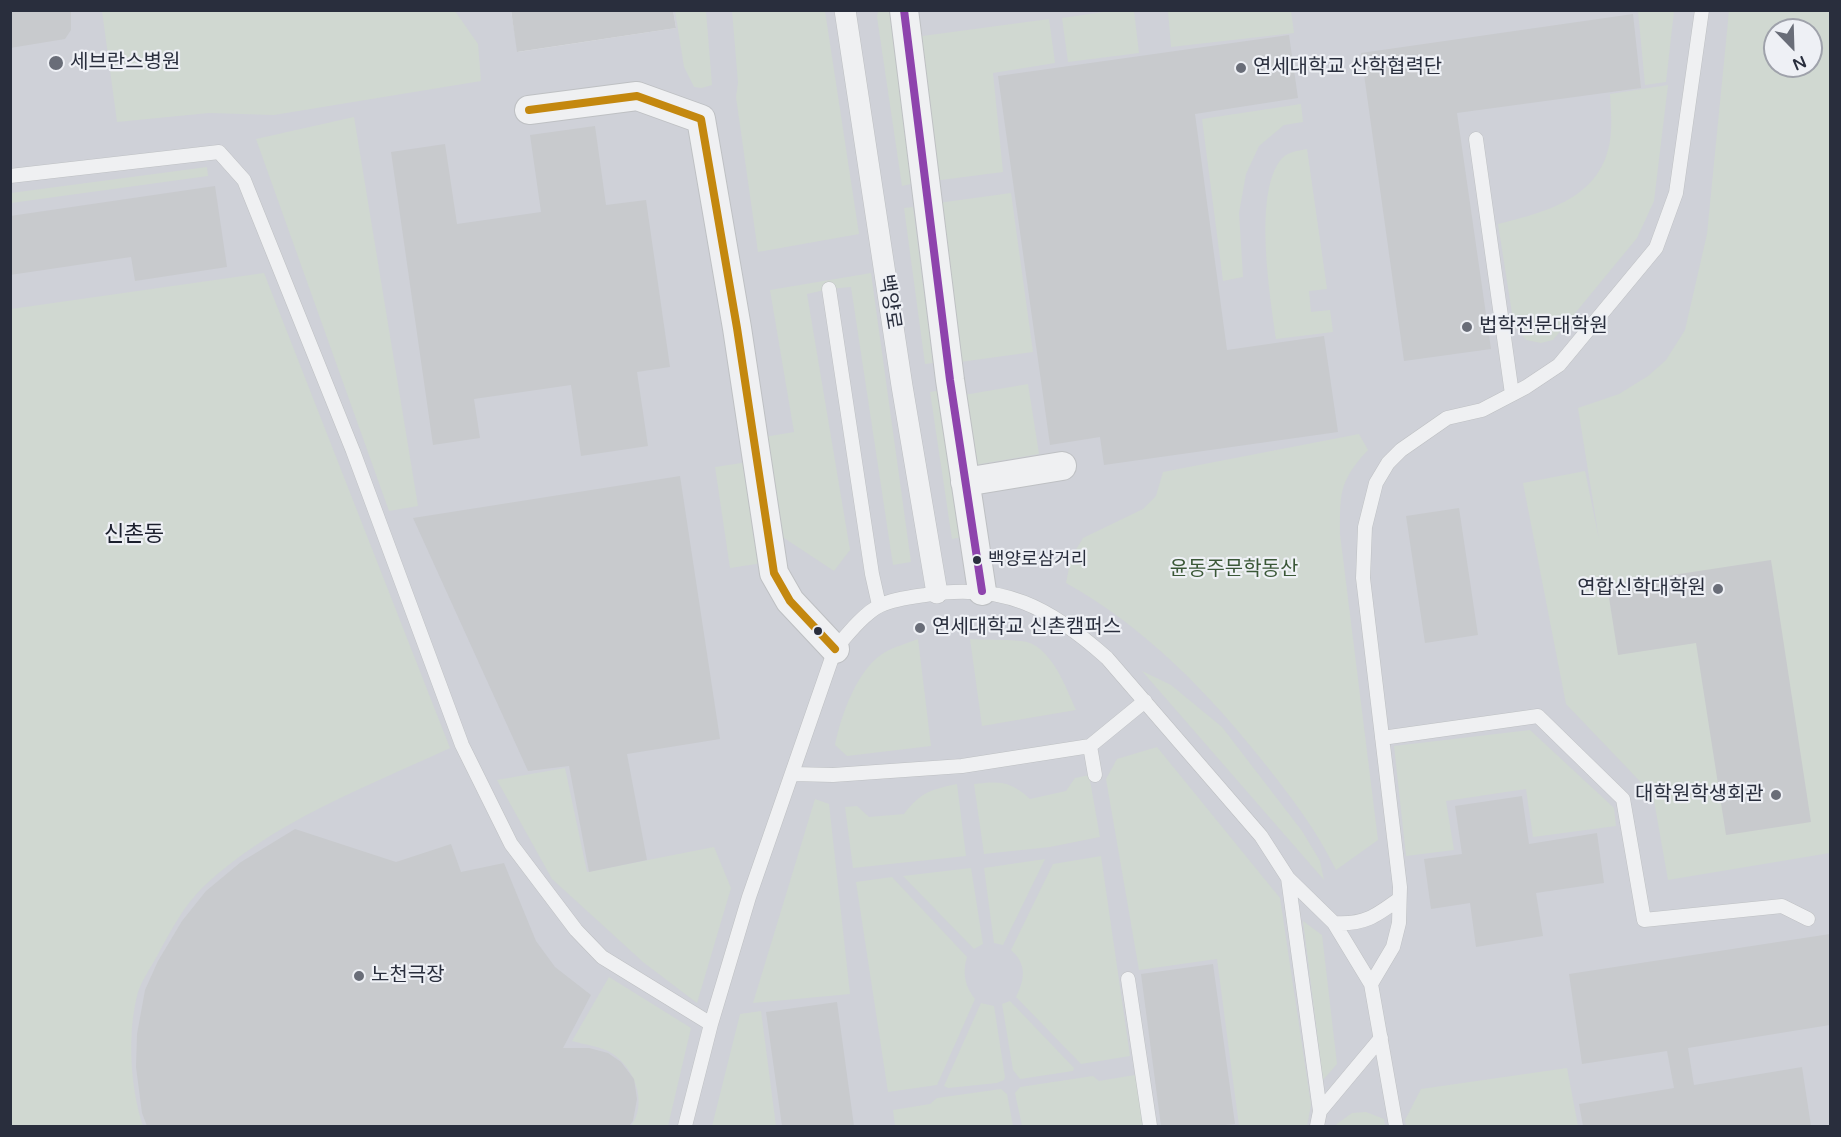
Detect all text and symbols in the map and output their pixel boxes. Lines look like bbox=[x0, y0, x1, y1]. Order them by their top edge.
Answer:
north arrow bbox=[1763, 18, 1823, 78]
place label: 세브란스병원 bbox=[70, 51, 180, 75]
text: N bbox=[1789, 51, 1809, 74]
marker: 세브란스병원 bbox=[47, 54, 65, 72]
place label: 연세대학교 산학협력단 bbox=[1253, 56, 1442, 80]
marker: 연세대학교 산학협력단 bbox=[1234, 61, 1248, 75]
street label: 백양로 bbox=[873, 273, 905, 331]
place label: 법학전문대학원 bbox=[1479, 315, 1608, 339]
marker: 법학전문대학원 bbox=[1460, 320, 1474, 334]
district label: 신촌동 bbox=[104, 522, 164, 548]
place label: 백양로삼거리 bbox=[988, 549, 1087, 571]
marker: 백양로삼거리 bbox=[971, 554, 983, 566]
park label: 윤동주문학동산 bbox=[1170, 558, 1298, 582]
place label: 연합신학대학원 bbox=[1577, 577, 1706, 601]
marker: 연합신학대학원 bbox=[1711, 582, 1725, 596]
place label: 연세대학교 신촌캠퍼스 bbox=[932, 616, 1121, 640]
marker: 연세대학교 신촌캠퍼스 bbox=[913, 621, 927, 635]
unlabelled marker bbox=[812, 625, 824, 637]
place label: 대학원학생회관 bbox=[1635, 783, 1764, 807]
marker: 대학원학생회관 bbox=[1769, 788, 1783, 802]
place label: 노천극장 bbox=[371, 964, 445, 988]
marker: 노천극장 bbox=[352, 969, 366, 983]

